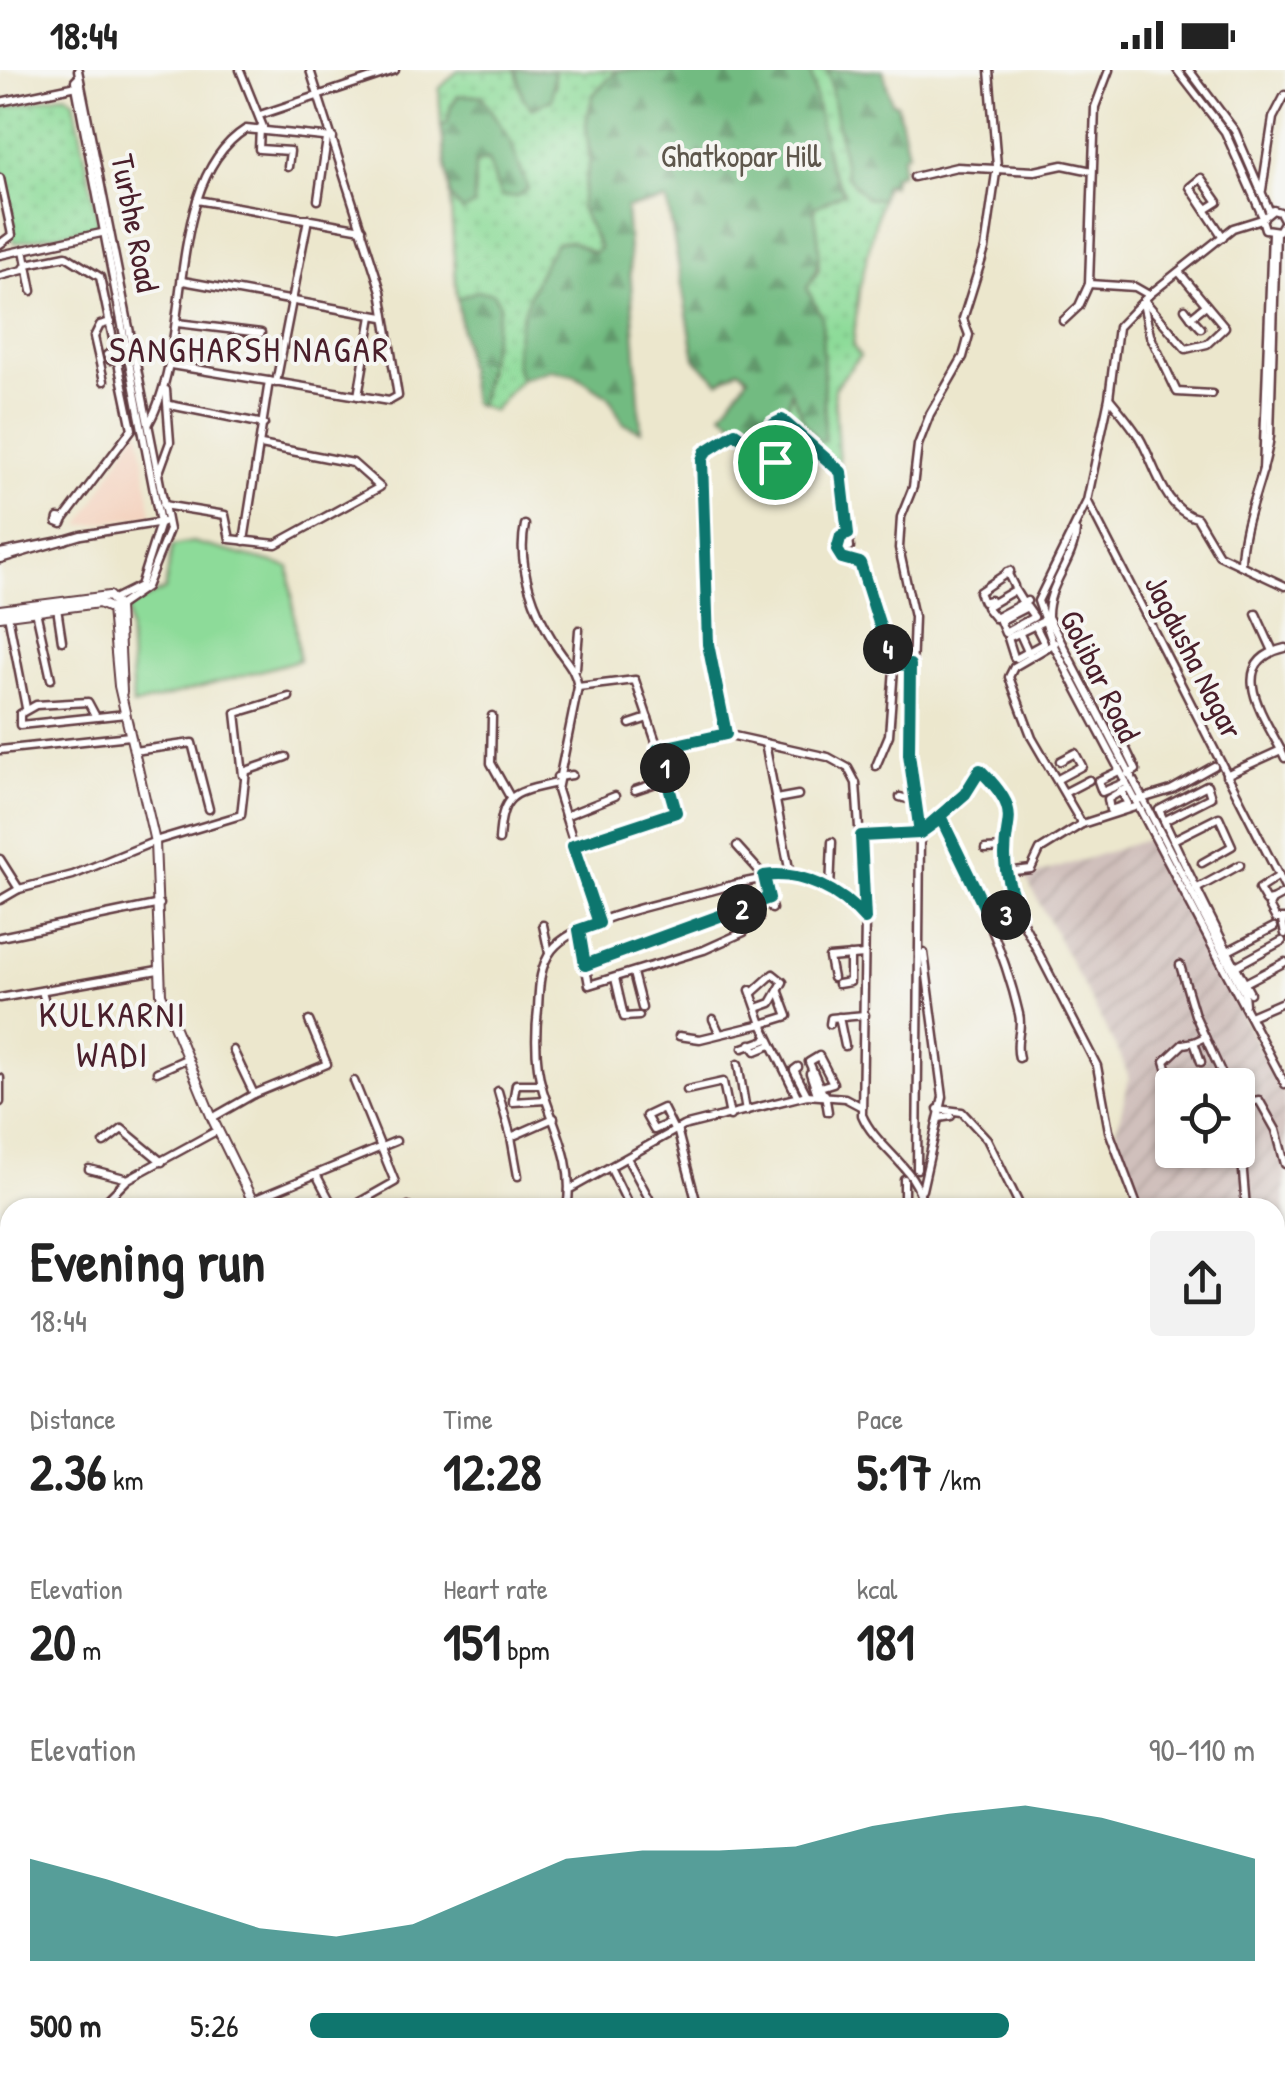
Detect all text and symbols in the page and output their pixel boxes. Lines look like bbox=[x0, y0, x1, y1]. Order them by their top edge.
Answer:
text: 18:44 bbox=[50, 9, 118, 61]
park label: Ghatkopar Hill bbox=[661, 134, 821, 177]
street label: Turbhe Road bbox=[101, 150, 170, 295]
district label: SANGHARSH NAGAR bbox=[109, 326, 391, 373]
pin bbox=[733, 420, 818, 505]
icon: arrive bbox=[748, 435, 803, 490]
street label: Jagdusha Nagar bbox=[1135, 568, 1254, 746]
street label: Golibar Road bbox=[1050, 603, 1151, 749]
pin: 4 bbox=[863, 624, 913, 674]
text: 4 bbox=[883, 630, 893, 668]
pin: 1 bbox=[640, 743, 690, 793]
text: 1 bbox=[660, 749, 670, 787]
pin: 2 bbox=[717, 884, 767, 934]
text: 2 bbox=[735, 890, 749, 928]
pin: 3 bbox=[981, 890, 1031, 940]
text: 3 bbox=[1000, 896, 1012, 934]
district label: KULKARNI WADI bbox=[39, 991, 187, 1078]
map controls bbox=[1155, 1068, 1255, 1168]
button: locate bbox=[1155, 1068, 1255, 1168]
text: Evening run bbox=[30, 1224, 265, 1298]
button: share bbox=[1150, 1231, 1255, 1336]
text: 18:44 bbox=[30, 1299, 87, 1342]
text: Distance bbox=[30, 1400, 116, 1438]
text: Time bbox=[443, 1400, 493, 1438]
text: Pace bbox=[857, 1400, 903, 1438]
text: 2.36 bbox=[30, 1438, 106, 1506]
text: 12:28 bbox=[443, 1438, 542, 1506]
text: 5:17 bbox=[857, 1438, 932, 1506]
text: km bbox=[106, 1461, 144, 1499]
text: /km bbox=[932, 1461, 981, 1499]
text: Elevation bbox=[30, 1570, 123, 1608]
text: Heart rate bbox=[443, 1570, 548, 1608]
text: kcal bbox=[857, 1570, 898, 1608]
text: 20 bbox=[30, 1608, 76, 1676]
text: 151 bbox=[443, 1608, 501, 1676]
text: 181 bbox=[857, 1608, 915, 1676]
text: m bbox=[76, 1631, 101, 1669]
text: bpm bbox=[501, 1631, 550, 1669]
text: Elevation bbox=[30, 1728, 136, 1771]
text: 90–110 m bbox=[1149, 1728, 1255, 1771]
text: 500 m bbox=[30, 2004, 101, 2047]
text: 5:26 bbox=[190, 2004, 239, 2047]

